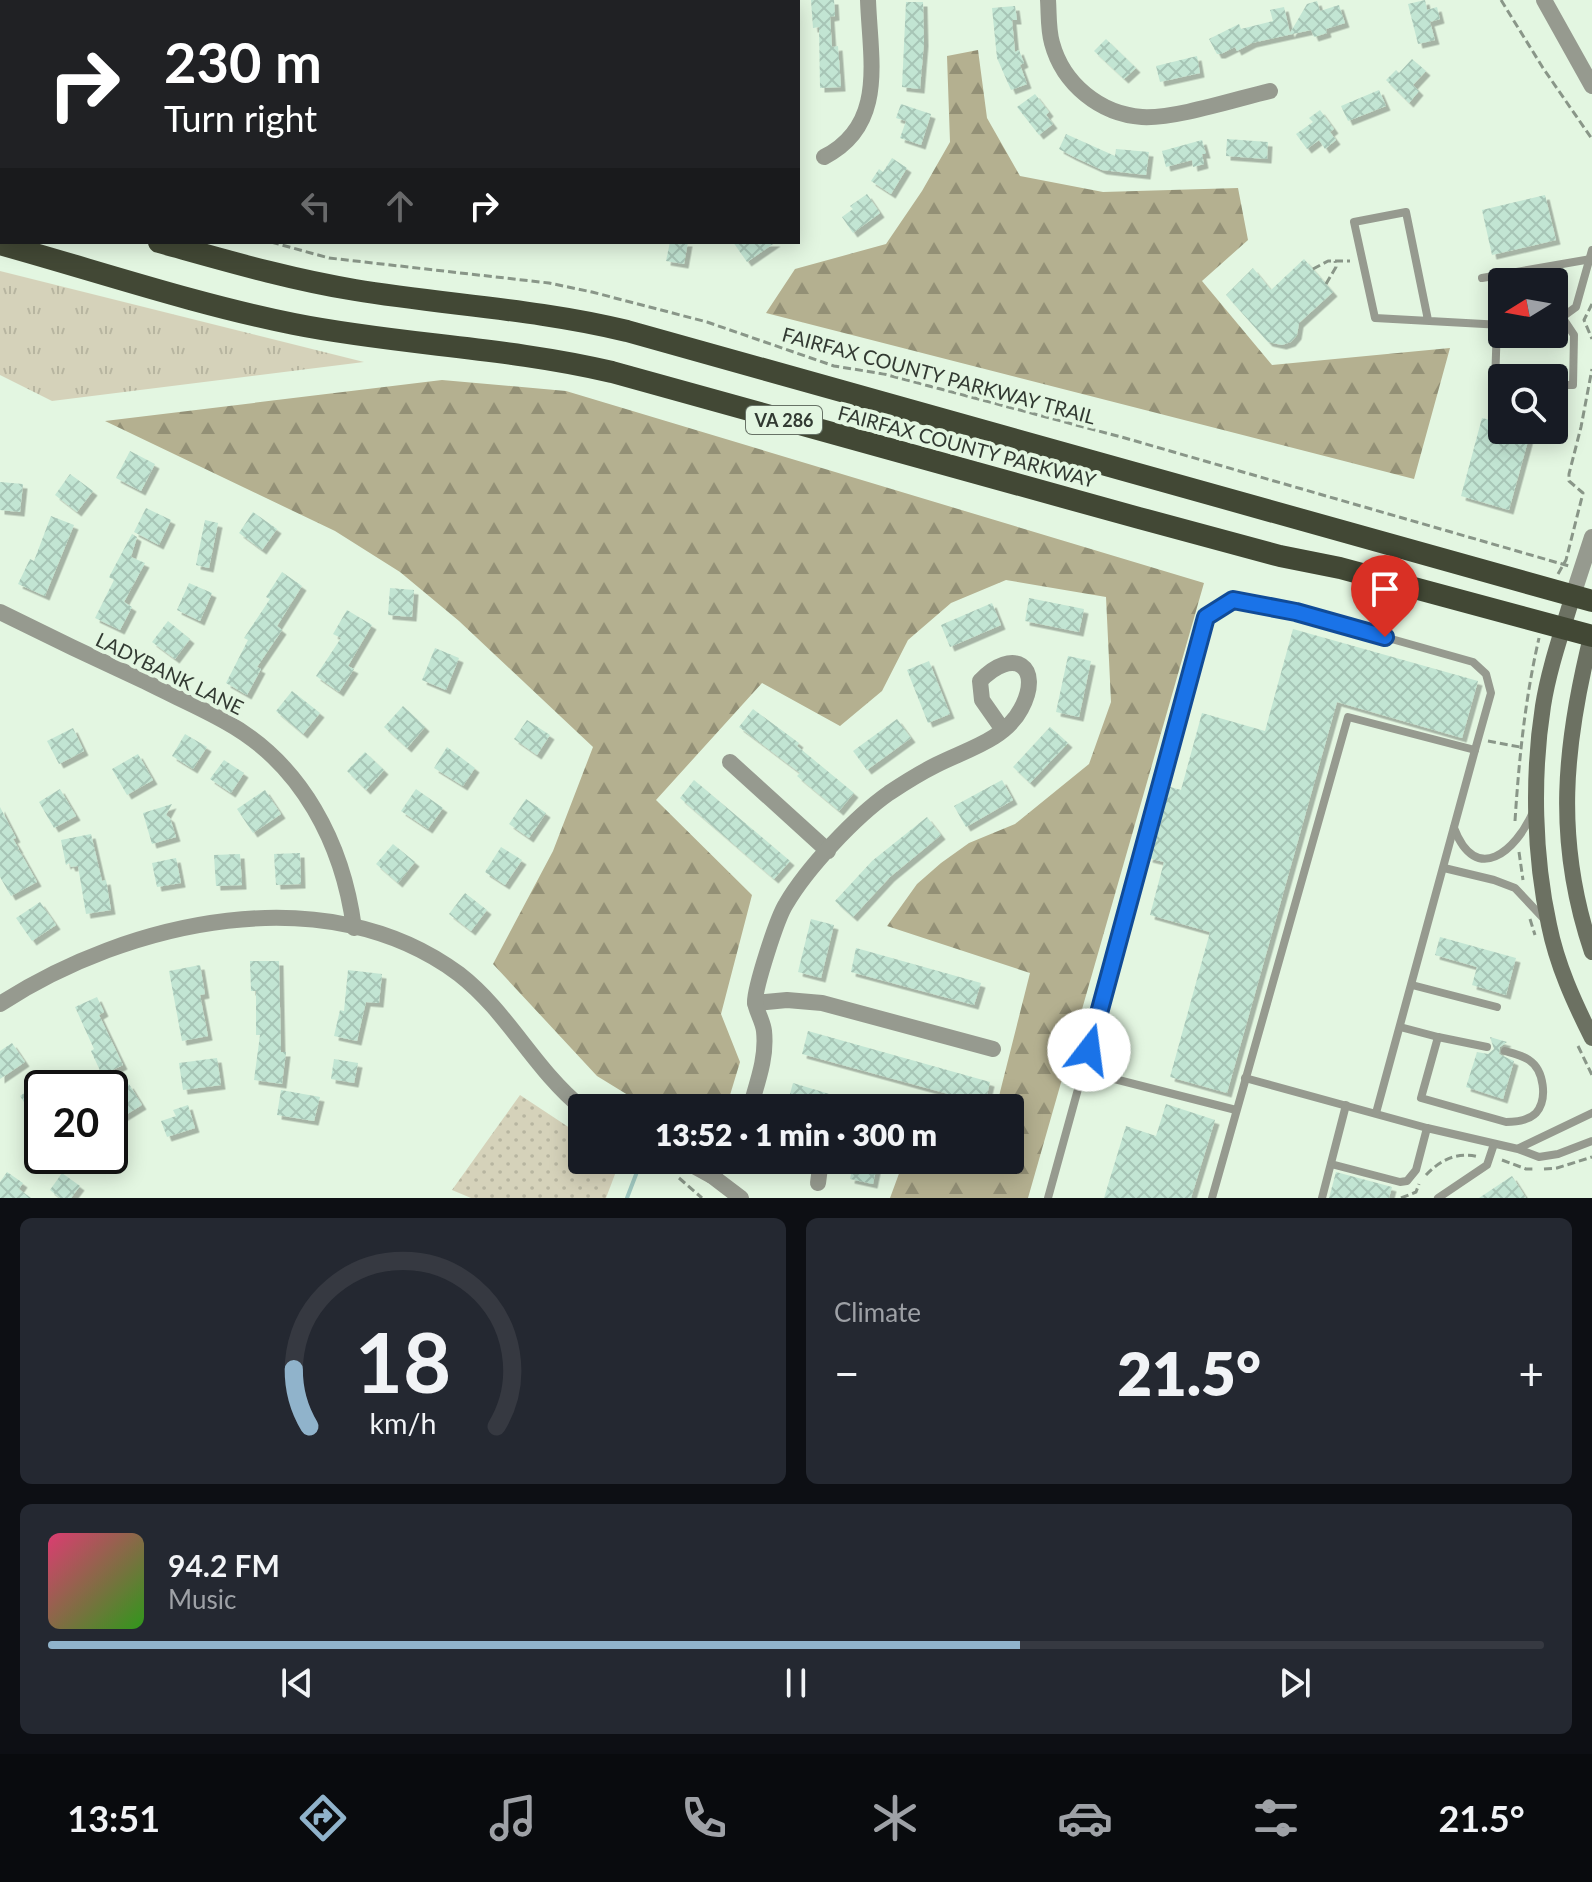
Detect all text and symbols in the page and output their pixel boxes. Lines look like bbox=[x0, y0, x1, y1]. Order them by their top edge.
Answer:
text: 230 m bbox=[164, 28, 322, 95]
icon: right bbox=[32, 32, 136, 136]
text: Turn right bbox=[164, 96, 317, 140]
icon: left bbox=[294, 184, 338, 228]
icon: ahead bbox=[378, 184, 422, 228]
icon: right bbox=[462, 184, 506, 228]
north arrow bbox=[1488, 268, 1568, 348]
map controls bbox=[1488, 268, 1568, 444]
street label: FAIRFAX COUNTY PARKWAY TRAIL bbox=[780, 322, 1098, 428]
button: search bbox=[1488, 364, 1568, 444]
street label: FAIRFAX COUNTY PARKWAY bbox=[835, 400, 1099, 492]
road number: VA 286 bbox=[746, 406, 822, 434]
pin bbox=[1351, 555, 1419, 637]
icon: arrive bbox=[1363, 567, 1407, 611]
street label: LADYBANK LANE bbox=[92, 627, 248, 719]
position arrow bbox=[1047, 1008, 1131, 1092]
speed limit sign: 20 bbox=[24, 1070, 128, 1174]
text: 13:52 · 1 min · 300 m bbox=[655, 1116, 937, 1152]
text: Climate bbox=[834, 1296, 921, 1328]
text: 18 bbox=[355, 1311, 451, 1411]
text: 21.5° bbox=[1117, 1337, 1261, 1409]
text: − bbox=[834, 1347, 860, 1399]
text: + bbox=[1518, 1347, 1544, 1399]
text: km/h bbox=[370, 1406, 436, 1440]
text: 94.2 FM bbox=[168, 1547, 280, 1583]
text: Music bbox=[168, 1583, 236, 1615]
icon: previous bbox=[275, 1661, 319, 1705]
icon: pause bbox=[774, 1661, 818, 1705]
icon: next bbox=[1273, 1661, 1317, 1705]
icon: directions bbox=[295, 1790, 351, 1846]
icon: music bbox=[485, 1790, 541, 1846]
icon: phone bbox=[676, 1790, 732, 1846]
icon: climate bbox=[867, 1790, 923, 1846]
icon: car bbox=[1057, 1790, 1113, 1846]
icon: filters bbox=[1248, 1790, 1304, 1846]
text: 13:51 bbox=[67, 1796, 160, 1840]
text: 21.5° bbox=[1438, 1796, 1525, 1840]

